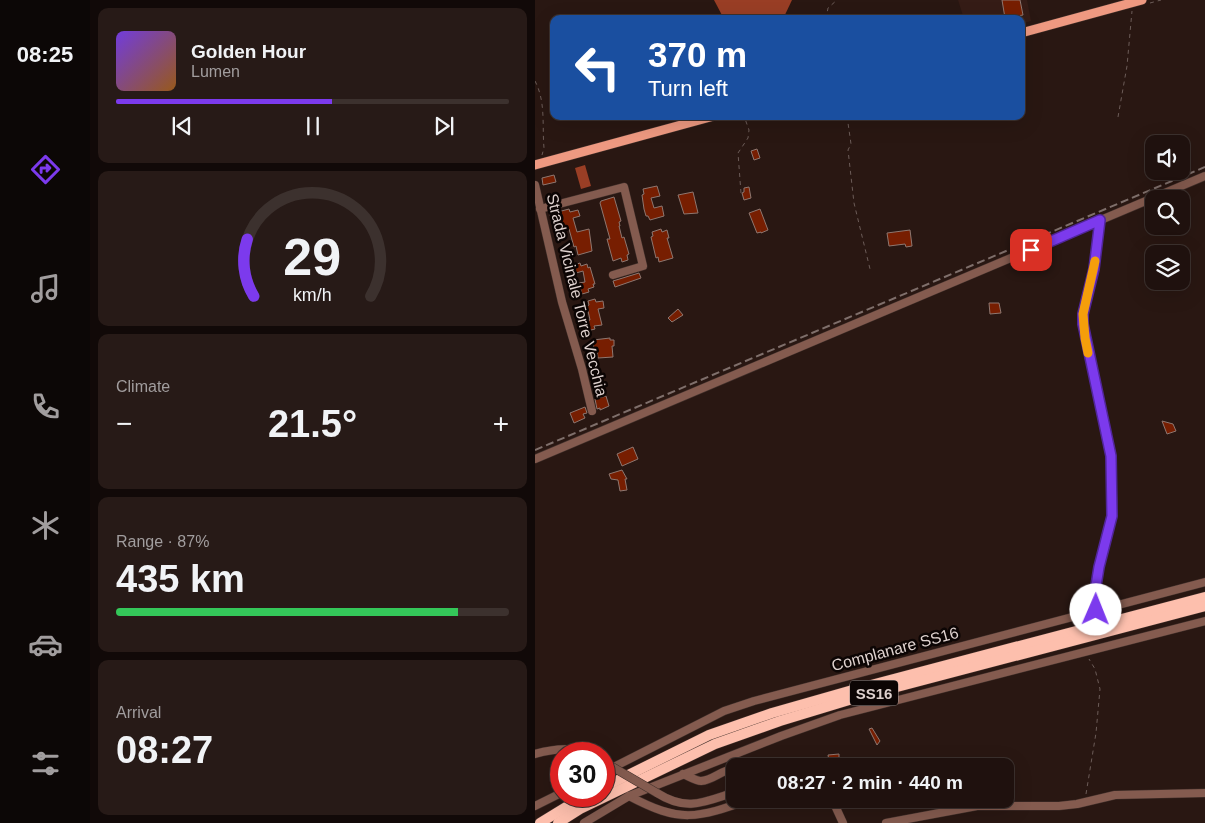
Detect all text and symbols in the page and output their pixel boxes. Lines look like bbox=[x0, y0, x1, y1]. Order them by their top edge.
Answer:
icon: left bbox=[565, 35, 630, 100]
text: 370 m bbox=[648, 35, 747, 74]
text: Golden Hour bbox=[191, 41, 306, 62]
text: 08:25 bbox=[17, 42, 73, 67]
text: Lumen bbox=[191, 63, 240, 80]
text: Turn left bbox=[648, 76, 728, 101]
icon: previous bbox=[168, 112, 196, 140]
icon: pause bbox=[299, 112, 327, 140]
icon: next bbox=[430, 112, 458, 140]
map controls bbox=[1145, 135, 1190, 290]
button: sound bbox=[1145, 135, 1190, 180]
icon: directions bbox=[28, 152, 63, 187]
button: search bbox=[1145, 190, 1190, 235]
street label: Strada Vicinale Torre Vecchia bbox=[544, 192, 610, 398]
text: 29 bbox=[284, 228, 341, 286]
pin bbox=[1010, 229, 1052, 271]
icon: arrive bbox=[1017, 236, 1045, 264]
button: layers bbox=[1145, 245, 1190, 290]
icon: music bbox=[28, 271, 63, 306]
text: km/h bbox=[293, 285, 332, 305]
text: Climate bbox=[116, 378, 170, 395]
icon: phone bbox=[28, 389, 63, 424]
text: 21.5° bbox=[268, 403, 357, 445]
text: − bbox=[116, 408, 132, 439]
text: + bbox=[493, 408, 509, 439]
icon: climate bbox=[28, 508, 63, 543]
text: Range · 87% bbox=[116, 533, 209, 550]
text: 435 km bbox=[116, 558, 245, 600]
position arrow bbox=[1069, 583, 1121, 635]
street label: Complanare SS16 bbox=[830, 624, 960, 674]
icon: car bbox=[28, 627, 63, 662]
road number: SS16 bbox=[850, 680, 898, 706]
text: Arrival bbox=[116, 704, 161, 721]
text: 08:27 bbox=[116, 729, 213, 771]
speed limit sign: 30 bbox=[550, 742, 615, 807]
icon: filters bbox=[28, 746, 63, 781]
text: 08:27 · 2 min · 440 m bbox=[777, 772, 963, 793]

